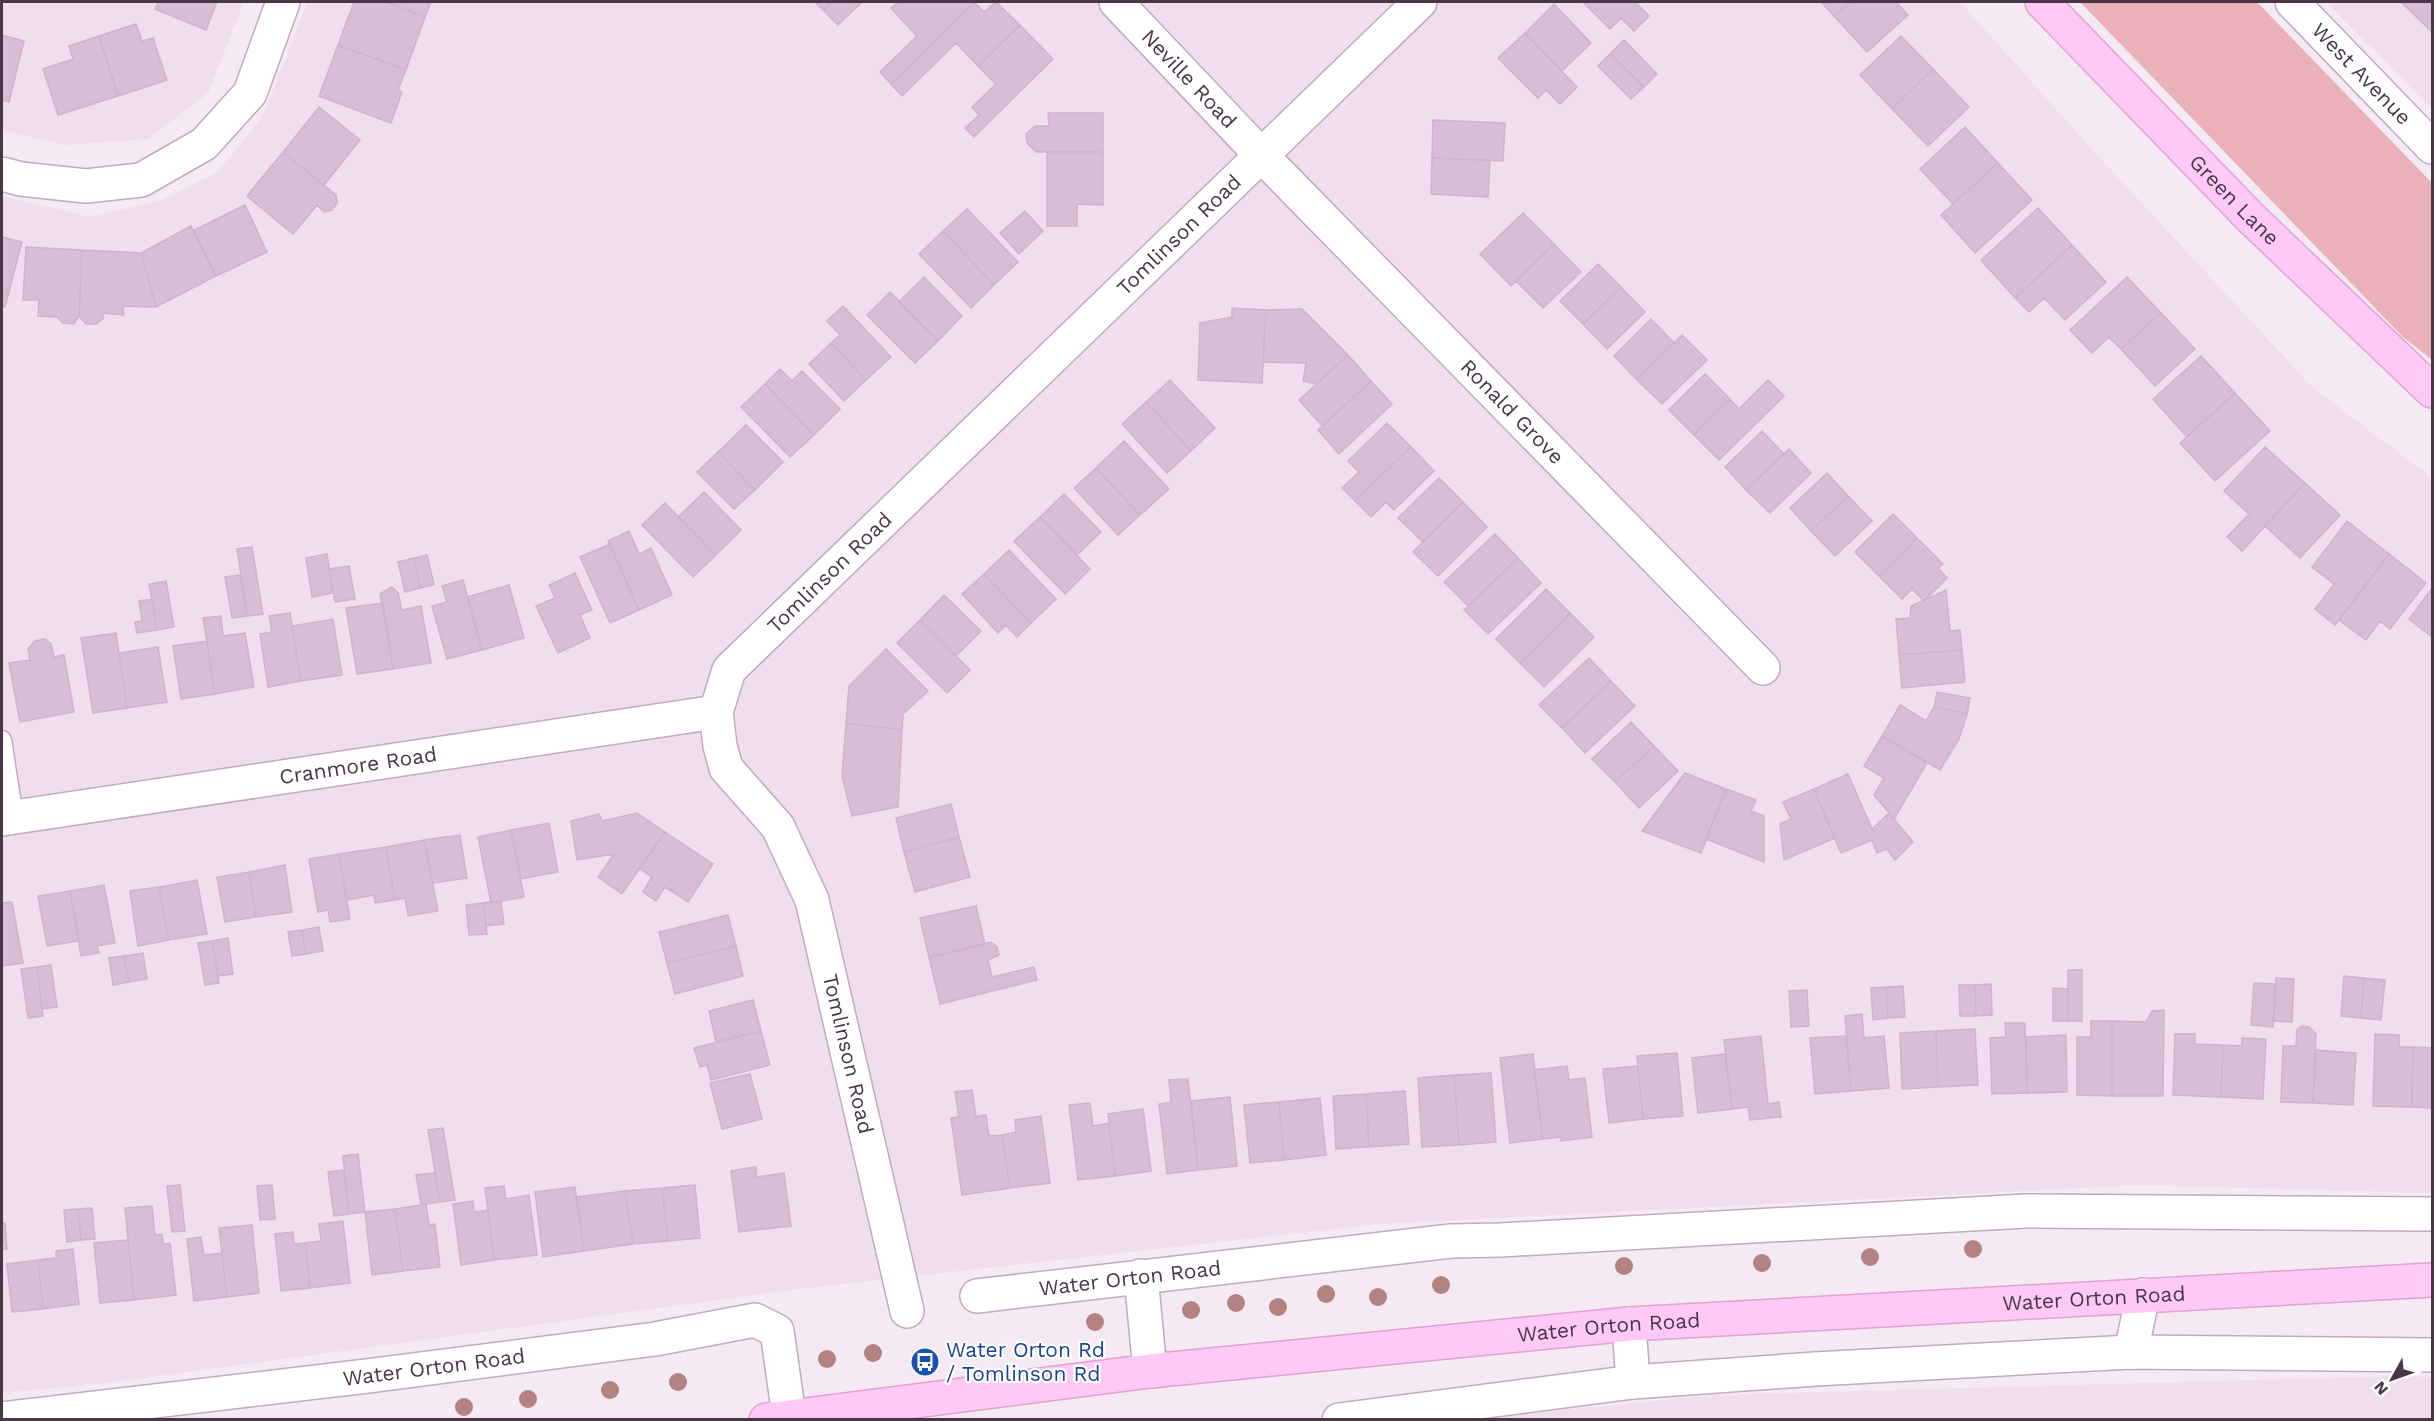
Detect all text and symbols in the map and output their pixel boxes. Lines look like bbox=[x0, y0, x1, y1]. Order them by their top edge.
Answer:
street label: West Avenue bbox=[2307, 17, 2417, 130]
street label: Neville Road bbox=[1137, 24, 1242, 133]
street label: Green Lane bbox=[2184, 149, 2285, 250]
street label: Tomlinson Road bbox=[1111, 169, 1246, 300]
street label: Ronald Grove bbox=[1456, 354, 1569, 469]
street label: Tomlinson Road bbox=[762, 507, 897, 638]
street label: Cranmore Road bbox=[277, 741, 438, 789]
street label: Tomlinson Road bbox=[818, 972, 879, 1136]
street label: Water Orton Road bbox=[1037, 1255, 1222, 1301]
street label: Water Orton Road bbox=[2002, 1281, 2186, 1316]
street label: Water Orton Road bbox=[1516, 1307, 1701, 1347]
place label: Water Orton Rd / Tomlinson Rd bbox=[946, 1337, 1105, 1386]
street label: Water Orton Road bbox=[341, 1343, 526, 1391]
bus stop icon: Water Orton Rd / Tomlinson Rd bbox=[909, 1346, 941, 1378]
north arrow bbox=[2362, 1349, 2422, 1409]
text: N bbox=[2370, 1378, 2392, 1399]

